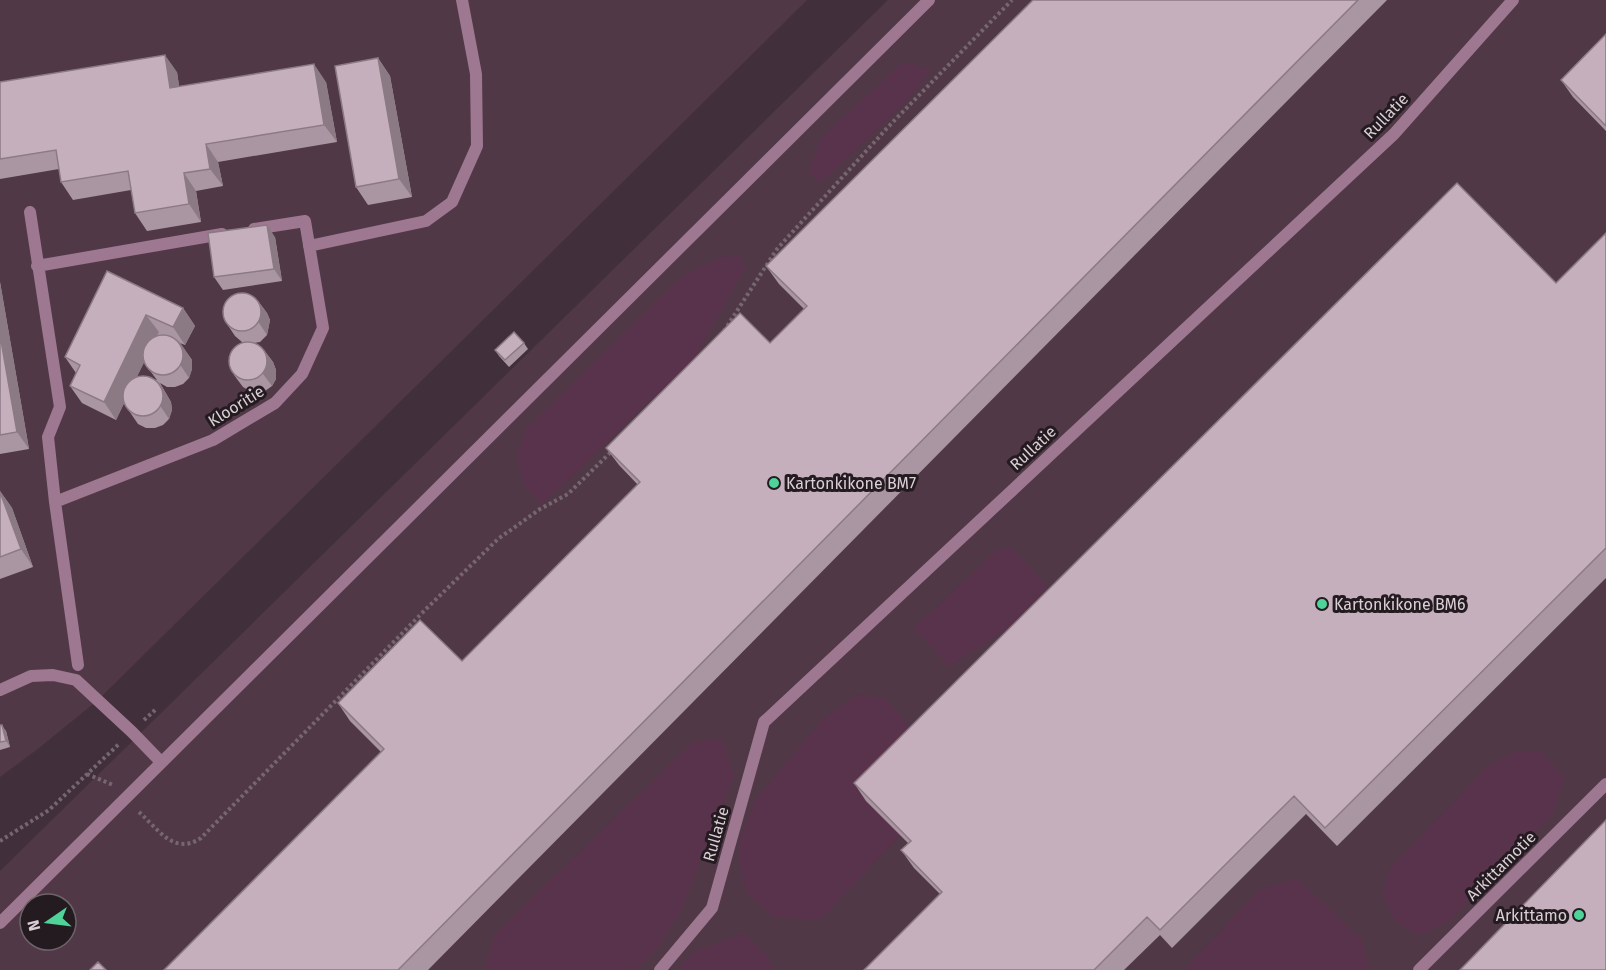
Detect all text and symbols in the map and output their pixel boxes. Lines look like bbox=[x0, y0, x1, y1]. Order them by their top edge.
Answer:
street label: Rullatie bbox=[1360, 89, 1412, 143]
street label: Klooritie bbox=[204, 381, 268, 431]
street label: Rullatie bbox=[1006, 422, 1060, 474]
place label: Kartonkikone BM7 bbox=[786, 474, 916, 493]
marker: Kartonkikone BM7 bbox=[767, 476, 781, 490]
place label: Kartonkikone BM6 bbox=[1334, 595, 1466, 614]
marker: Kartonkikone BM6 bbox=[1315, 597, 1329, 611]
street label: Rullatie bbox=[699, 804, 733, 864]
street label: Arkittamotie bbox=[1462, 827, 1540, 905]
north arrow bbox=[18, 892, 78, 952]
place label: Arkittamo bbox=[1496, 906, 1567, 925]
marker: Arkittamo bbox=[1572, 908, 1586, 922]
text: N bbox=[23, 918, 44, 933]

